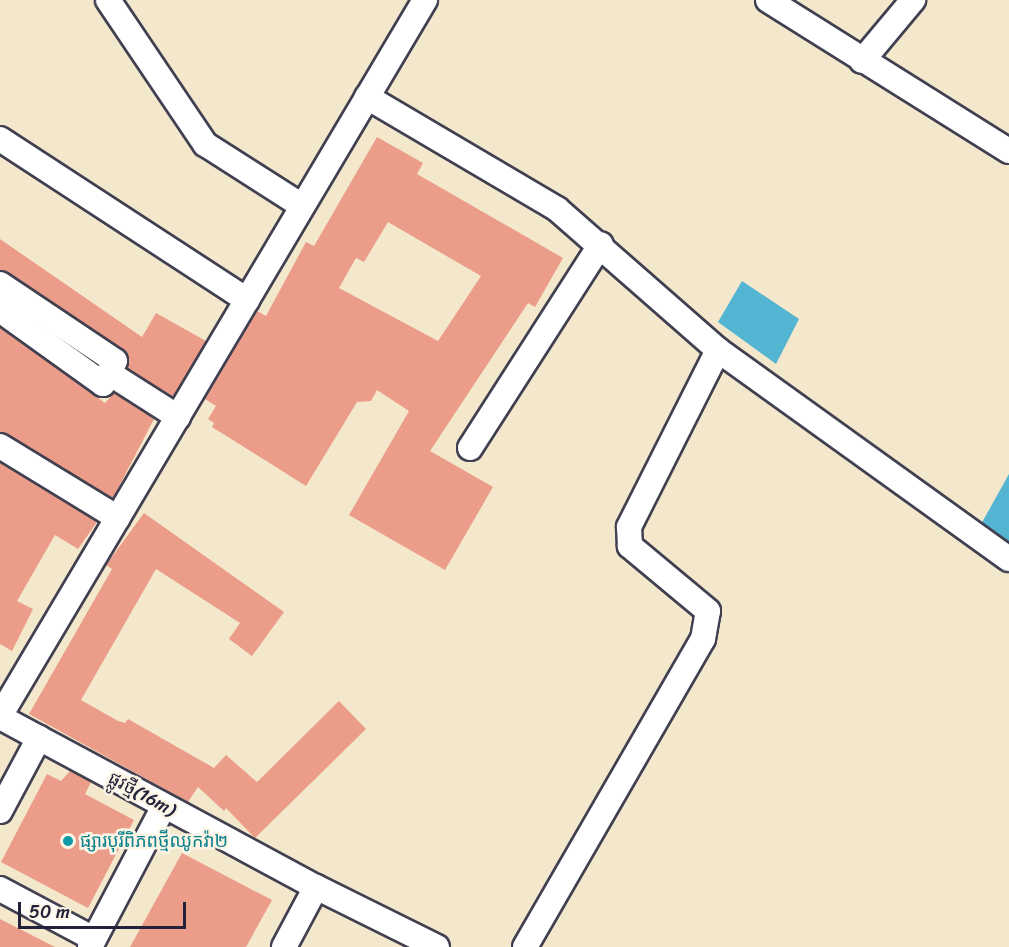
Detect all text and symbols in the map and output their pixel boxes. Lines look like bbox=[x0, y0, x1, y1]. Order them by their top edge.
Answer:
street label: ផ្លូវថ្មី(16m) bbox=[105, 767, 179, 821]
place label: ផ្សារបុរីពិភពថ្មីឈូកវ៉ា២ bbox=[80, 830, 228, 852]
marker: ផ្សារបុរីពិភពថ្មីឈូកវ៉ា២ bbox=[61, 834, 75, 848]
scale bar bbox=[21, 890, 189, 928]
text: 50 m bbox=[29, 896, 70, 928]

